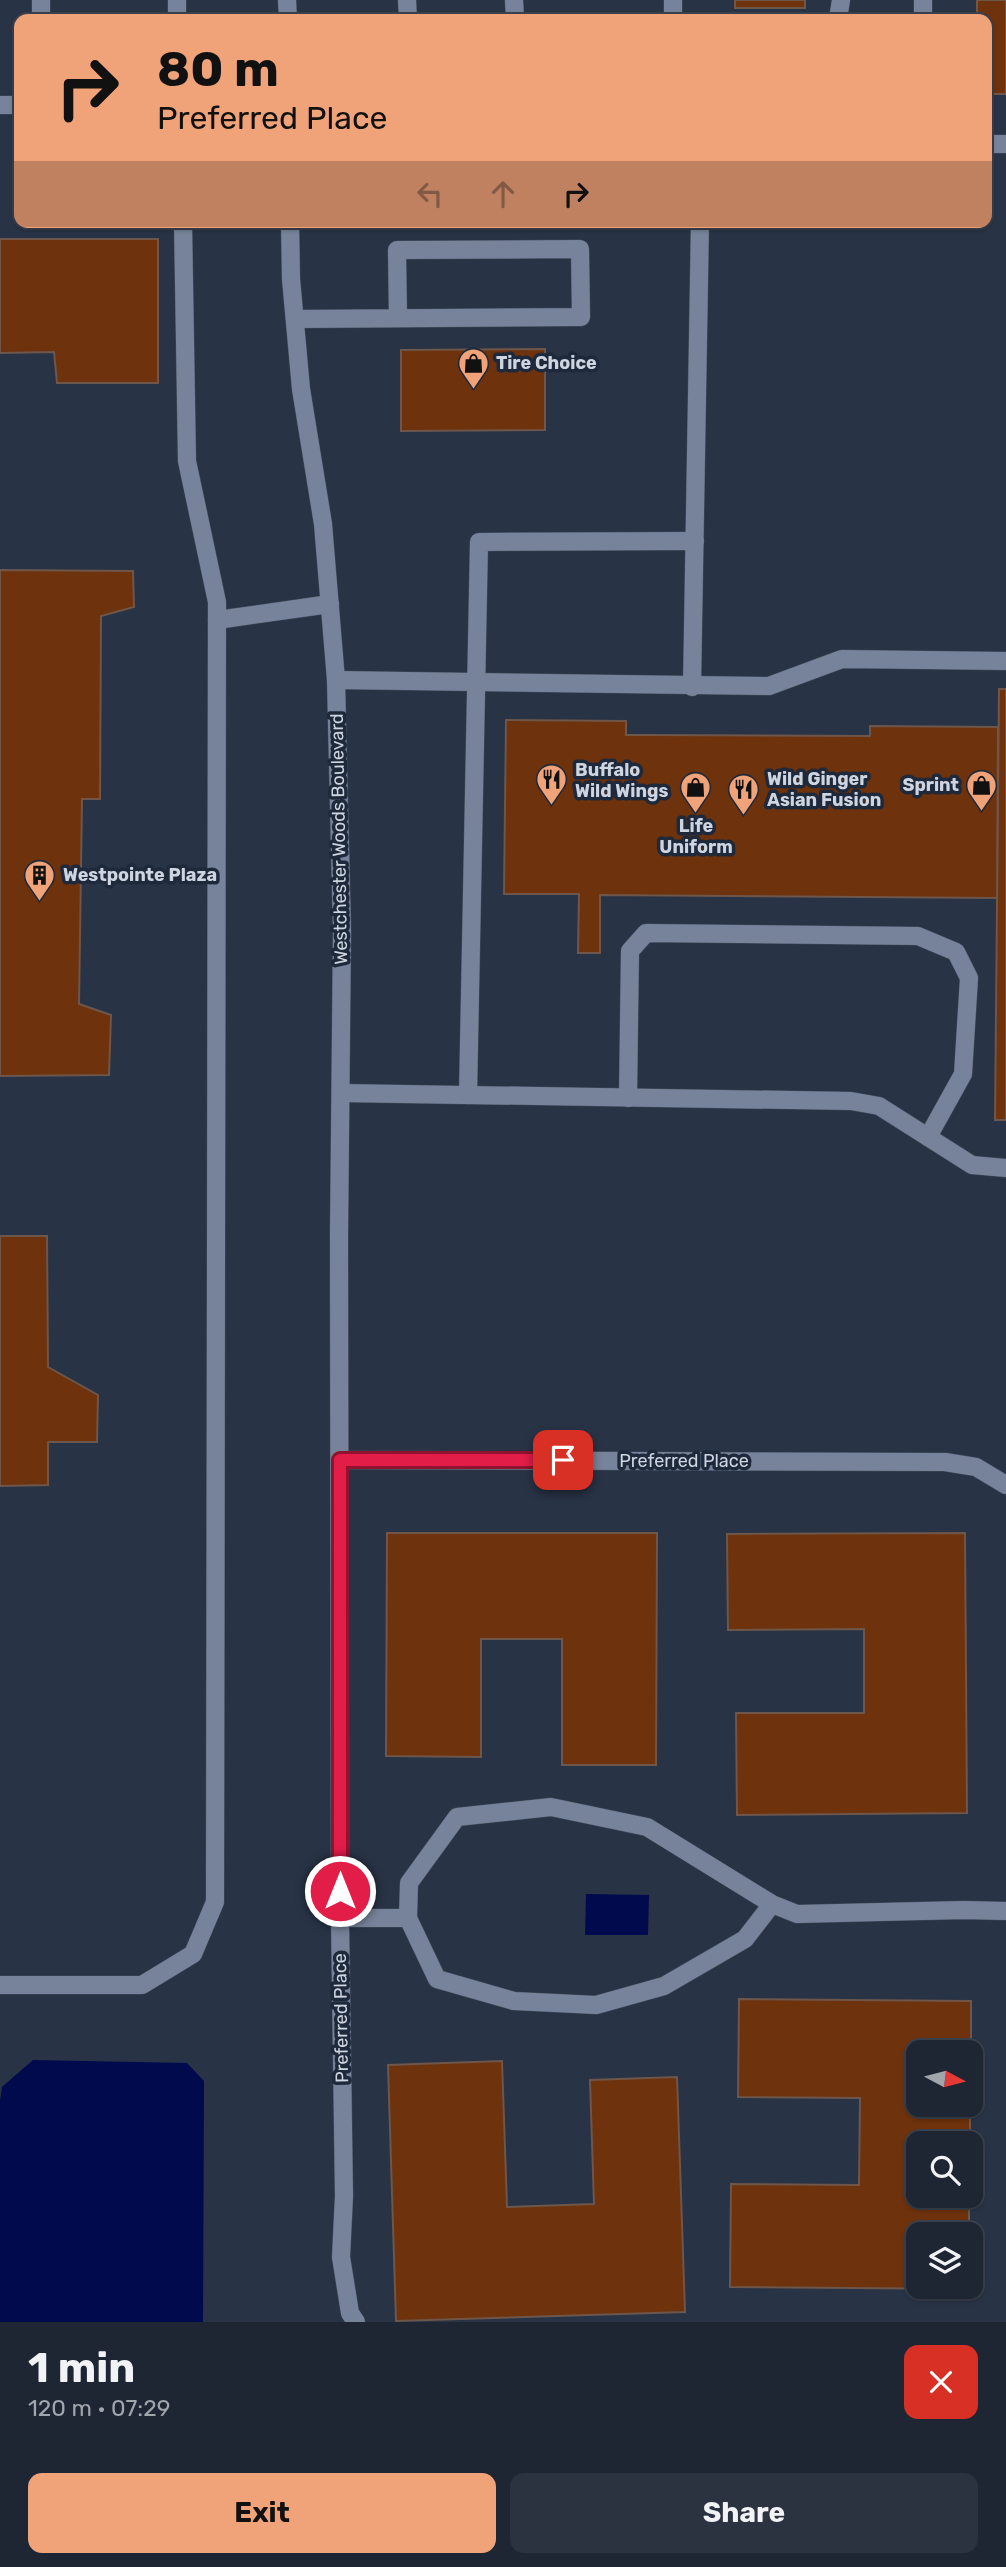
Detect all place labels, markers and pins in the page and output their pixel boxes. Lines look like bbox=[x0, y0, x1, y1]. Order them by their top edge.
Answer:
shop icon: Tire Choice bbox=[456, 346, 490, 390]
place label: Tire Choice bbox=[496, 352, 597, 374]
place label: Buffalo Wild Wings bbox=[575, 759, 668, 802]
restaurant icon: Buffalo Wild Wings bbox=[535, 763, 569, 807]
place label: Wild Ginger Asian Fusion bbox=[767, 768, 881, 811]
shop icon: Sprint bbox=[965, 768, 999, 812]
shop icon: Life Uniform bbox=[679, 771, 713, 815]
restaurant icon: Wild Ginger Asian Fusion bbox=[727, 772, 761, 816]
place label: Sprint bbox=[903, 774, 959, 796]
place label: Life Uniform bbox=[659, 815, 733, 858]
building icon: Westpointe Plaza bbox=[23, 858, 57, 902]
place label: Westpointe Plaza bbox=[63, 864, 217, 886]
pin bbox=[533, 1430, 593, 1490]

